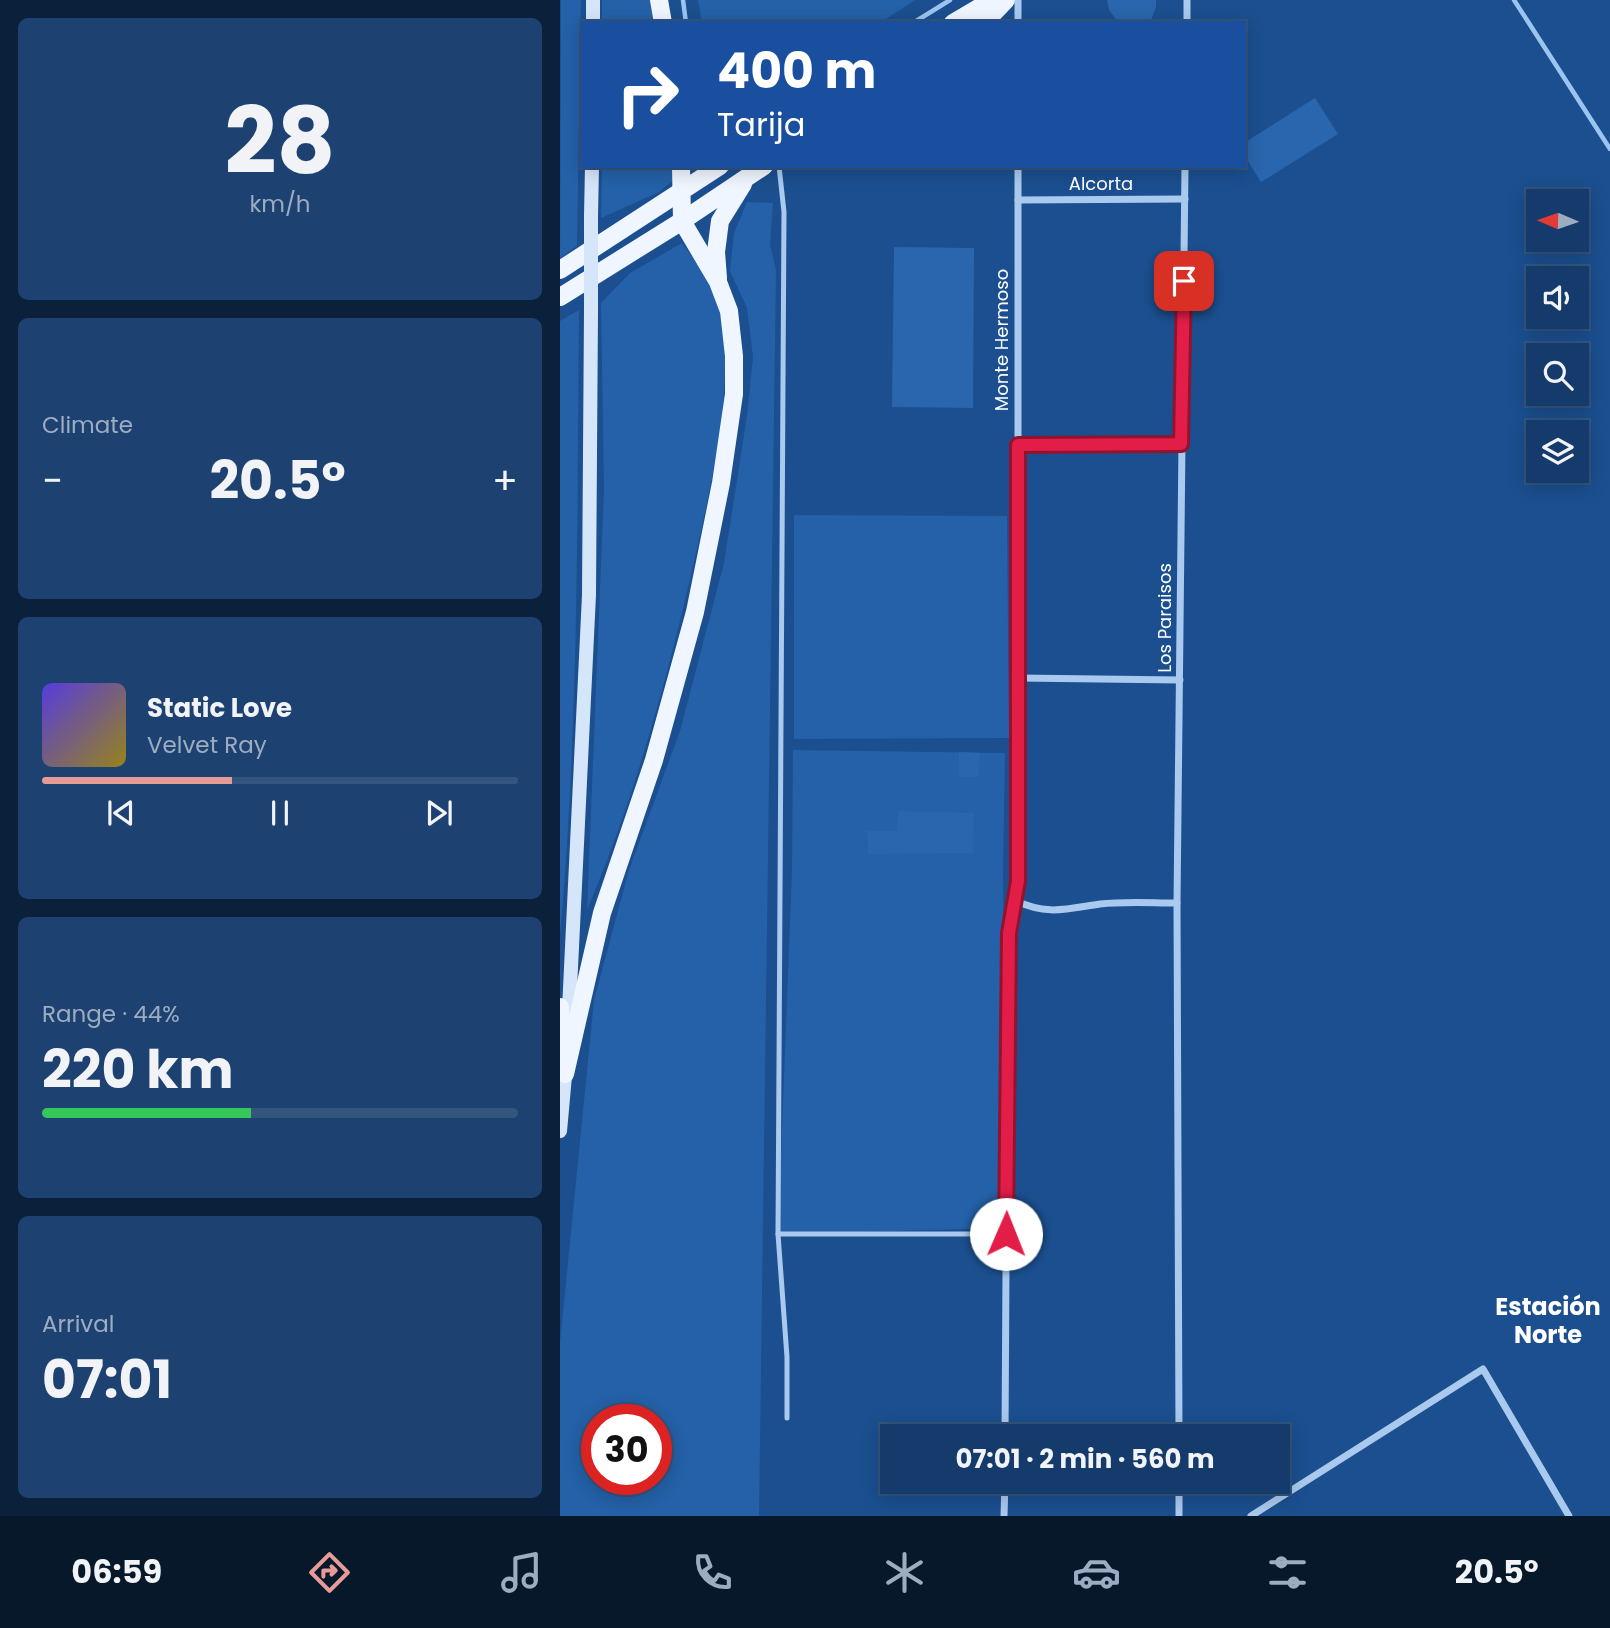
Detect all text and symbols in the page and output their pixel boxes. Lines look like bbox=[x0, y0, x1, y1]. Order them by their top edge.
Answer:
text: 400 m bbox=[717, 37, 876, 105]
icon: right bbox=[602, 49, 693, 140]
text: 28 bbox=[225, 77, 335, 205]
text: Tarija bbox=[717, 102, 805, 147]
street label: Alcorta bbox=[1069, 171, 1133, 196]
text: km/h bbox=[249, 188, 311, 220]
north arrow bbox=[1526, 189, 1589, 252]
map controls bbox=[1526, 189, 1589, 483]
pin bbox=[1154, 251, 1214, 311]
icon: arrive bbox=[1165, 262, 1203, 300]
button: sound bbox=[1526, 266, 1589, 329]
street label: Monte Hermoso bbox=[989, 269, 1014, 411]
button: search bbox=[1526, 343, 1589, 406]
text: Climate bbox=[42, 409, 133, 441]
button: layers bbox=[1526, 420, 1589, 483]
text: 20.5° bbox=[209, 444, 346, 517]
text: − bbox=[42, 454, 63, 507]
text: + bbox=[492, 454, 518, 507]
street label: Los Paraisos bbox=[1152, 563, 1177, 673]
text: Static Love bbox=[147, 690, 292, 726]
text: Velvet Ray bbox=[147, 729, 267, 761]
icon: previous bbox=[102, 794, 140, 832]
icon: pause bbox=[261, 794, 299, 832]
icon: next bbox=[420, 794, 458, 832]
text: Range · 44% bbox=[42, 998, 180, 1030]
text: 220 km bbox=[42, 1033, 234, 1106]
position arrow bbox=[969, 1197, 1043, 1271]
district label: Estación Norte bbox=[1495, 1290, 1601, 1351]
text: Arrival bbox=[42, 1308, 114, 1340]
text: 07:01 bbox=[42, 1343, 172, 1416]
speed limit sign: 30 bbox=[581, 1404, 672, 1495]
text: 07:01 · 2 min · 560 m bbox=[955, 1441, 1215, 1477]
icon: directions bbox=[305, 1548, 354, 1597]
icon: music bbox=[497, 1548, 546, 1597]
icon: phone bbox=[688, 1548, 737, 1597]
icon: climate bbox=[880, 1548, 929, 1597]
icon: car bbox=[1072, 1548, 1121, 1597]
icon: filters bbox=[1263, 1548, 1312, 1597]
text: 06:59 bbox=[71, 1549, 162, 1594]
text: 20.5° bbox=[1455, 1549, 1539, 1594]

